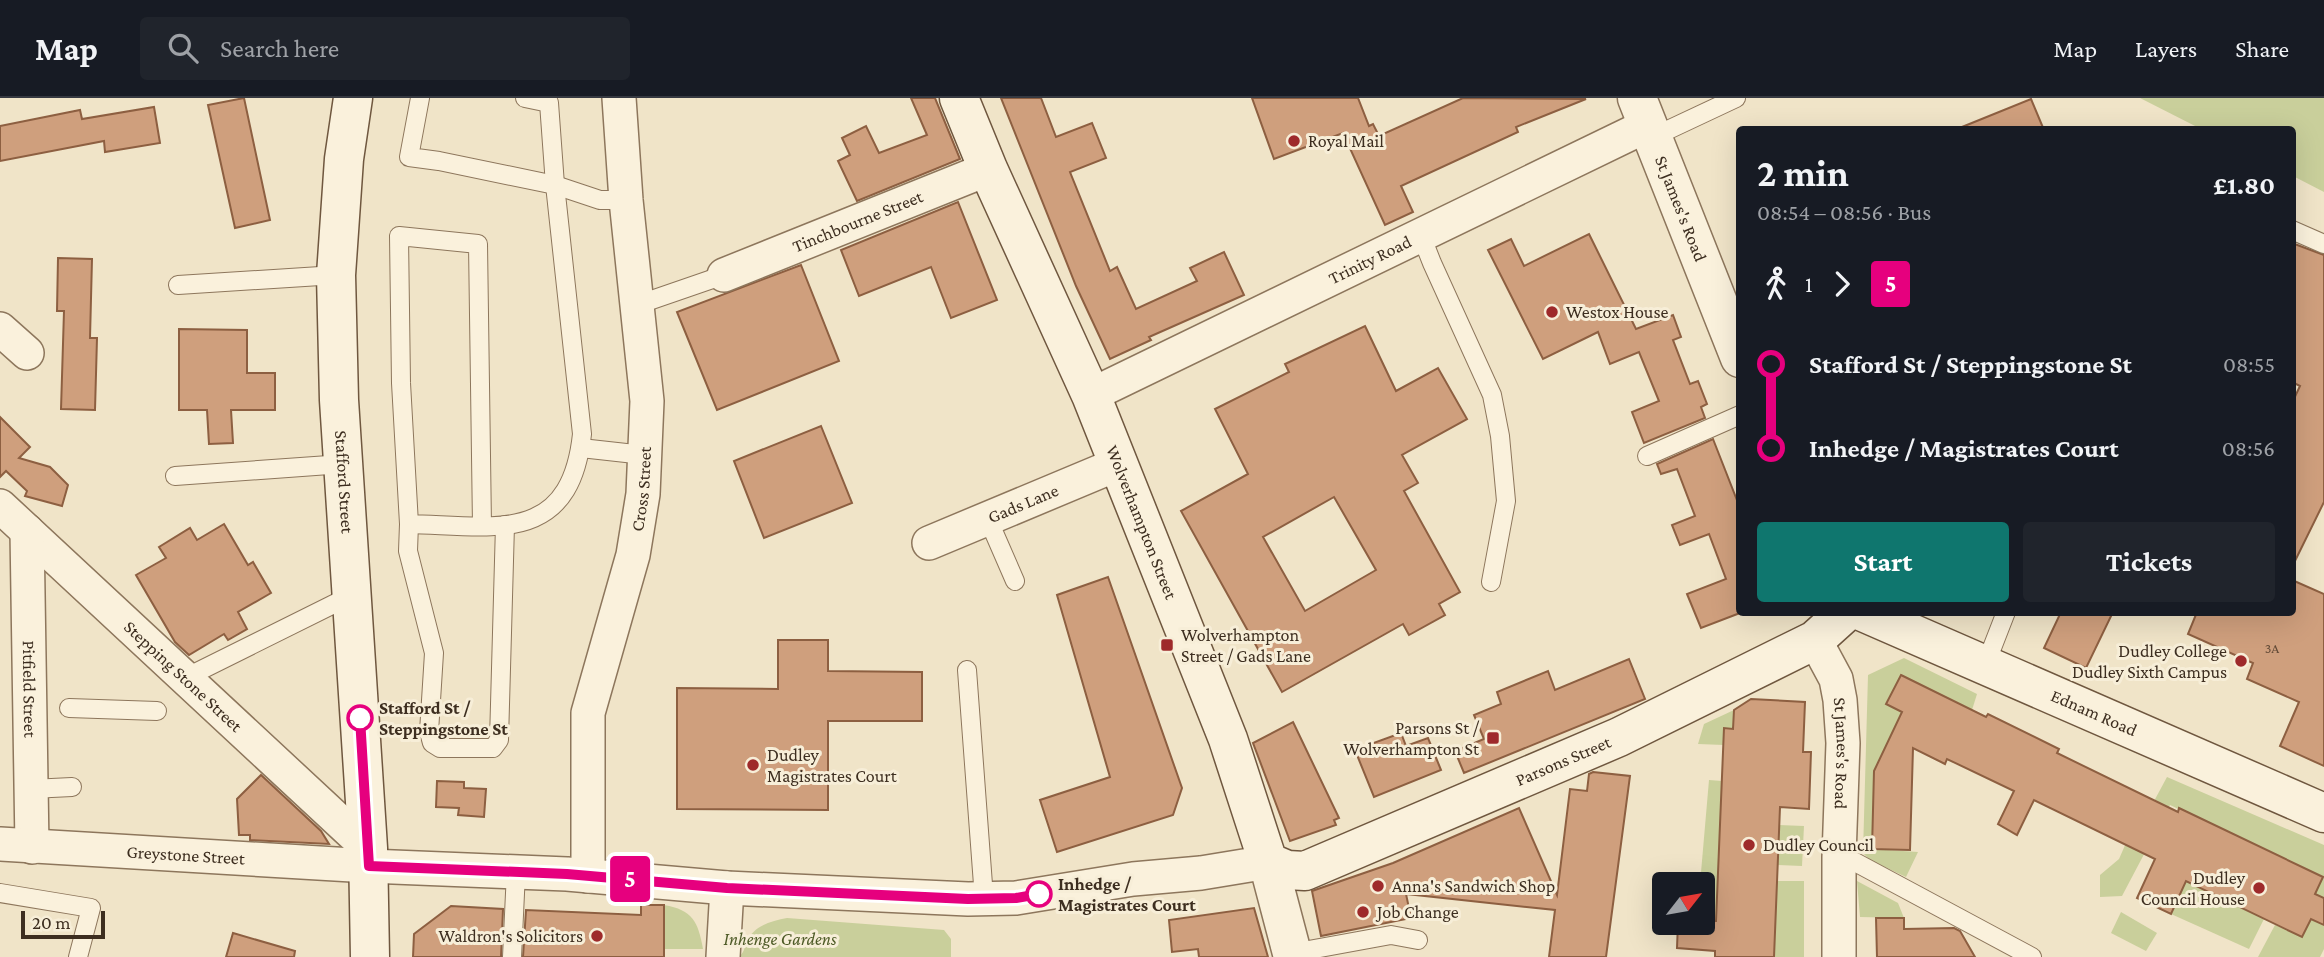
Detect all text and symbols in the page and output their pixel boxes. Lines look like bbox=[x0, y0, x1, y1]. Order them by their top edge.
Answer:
search box bbox=[140, 17, 630, 80]
icon: search bbox=[164, 29, 202, 67]
text: Map bbox=[35, 30, 98, 67]
text: Search here bbox=[220, 34, 339, 63]
text: Map bbox=[2053, 35, 2097, 62]
text: Layers bbox=[2135, 35, 2197, 62]
text: Share bbox=[2235, 35, 2289, 62]
place label: Royal Mail bbox=[1308, 131, 1384, 151]
marker: Royal Mail bbox=[1286, 133, 1302, 149]
text: 2 min bbox=[1757, 152, 1849, 194]
street label: St James's Road bbox=[1651, 153, 1711, 265]
text: £1.80 bbox=[2213, 171, 2275, 200]
street label: Tinchbourne Street bbox=[790, 186, 927, 256]
text: 08:54 – 08:56 · Bus bbox=[1757, 199, 1931, 225]
street label: Trinity Road bbox=[1325, 231, 1415, 288]
icon: walk bbox=[1757, 265, 1795, 303]
icon: forward bbox=[1823, 265, 1861, 303]
text: 5 bbox=[1885, 270, 1896, 297]
text: 1 bbox=[1805, 271, 1813, 297]
place label: Westox House bbox=[1566, 302, 1668, 322]
marker: Westox House bbox=[1544, 304, 1560, 320]
text: Stafford St / Steppingstone St bbox=[1809, 350, 2132, 379]
text: 08:55 bbox=[2223, 351, 2275, 377]
street label: Stafford Street bbox=[331, 430, 358, 535]
text: Inhedge / Magistrates Court bbox=[1809, 434, 2119, 463]
text: 08:56 bbox=[2222, 435, 2275, 461]
street label: Wolverhampton Street bbox=[1102, 442, 1182, 603]
street label: Cross Street bbox=[627, 445, 655, 533]
street label: Gads Lane bbox=[985, 480, 1061, 527]
button: Start bbox=[1757, 522, 2009, 602]
button: Tickets bbox=[2023, 522, 2275, 602]
street label: Stepping Stone Street bbox=[120, 616, 247, 737]
place label: Wolverhampton Street / Gads Lane bbox=[1181, 625, 1311, 666]
marker: Wolverhampton Street / Gads Lane bbox=[1159, 637, 1175, 653]
street label: Pitfield Street bbox=[19, 640, 40, 739]
house number: 3A bbox=[2265, 640, 2279, 656]
place label: Dudley College Dudley Sixth Campus bbox=[2072, 641, 2227, 682]
marker: Dudley College Dudley Sixth Campus bbox=[2233, 653, 2249, 669]
street label: Ednam Road bbox=[2048, 685, 2140, 740]
street label: St James's Road bbox=[1830, 697, 1853, 810]
place label: Stafford St / Steppingstone St bbox=[379, 698, 508, 739]
marker: Stafford St / Steppingstone St bbox=[347, 705, 373, 731]
place label: Parsons St / Wolverhampton St bbox=[1343, 718, 1480, 759]
marker: Parsons St / Wolverhampton St bbox=[1485, 730, 1501, 746]
street label: Parsons Street bbox=[1512, 731, 1615, 790]
place label: Dudley Magistrates Court bbox=[767, 745, 898, 786]
marker: Dudley Magistrates Court bbox=[745, 757, 761, 773]
place label: Dudley Council bbox=[1763, 835, 1874, 855]
marker: Dudley Council bbox=[1741, 837, 1757, 853]
street label: Greystone Street bbox=[126, 842, 246, 869]
line badge: 5 bbox=[607, 856, 653, 902]
text: 5 bbox=[624, 865, 636, 892]
place label: Dudley Council House bbox=[2141, 868, 2246, 909]
north arrow bbox=[1652, 872, 1715, 934]
map controls bbox=[1652, 872, 1715, 935]
place label: Inhedge / Magistrates Court bbox=[1058, 874, 1196, 915]
place label: Anna's Sandwich Shop bbox=[1392, 876, 1555, 896]
marker: Anna's Sandwich Shop bbox=[1370, 878, 1386, 894]
marker: Dudley Council House bbox=[2251, 880, 2267, 896]
marker: Inhedge / Magistrates Court bbox=[1026, 881, 1052, 907]
place label: Job Change bbox=[1375, 902, 1459, 922]
marker: Job Change bbox=[1355, 904, 1371, 920]
scale bar bbox=[21, 908, 105, 940]
text: 20 m bbox=[32, 912, 71, 933]
place label: Waldron's Solicitors bbox=[439, 926, 583, 946]
marker: Waldron's Solicitors bbox=[589, 928, 605, 944]
park label: Inhenge Gardens bbox=[724, 929, 837, 949]

